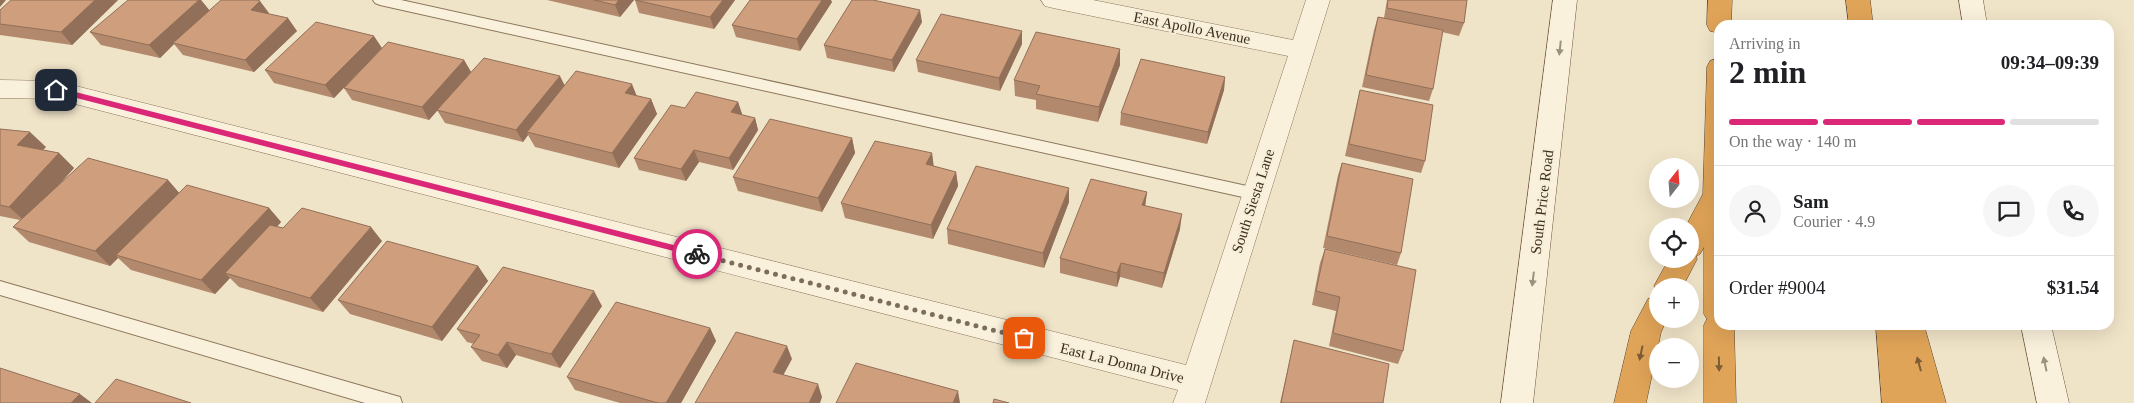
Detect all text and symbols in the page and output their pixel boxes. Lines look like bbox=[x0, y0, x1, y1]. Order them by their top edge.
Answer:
street label: East Apollo Avenue bbox=[1132, 9, 1252, 47]
text: Arriving in bbox=[1729, 35, 1801, 52]
one-way arrow bbox=[1556, 41, 1564, 57]
text: 09:34–09:39 bbox=[2001, 52, 2099, 73]
text: 2 min bbox=[1729, 54, 1806, 90]
pin bbox=[35, 69, 77, 111]
icon: home bbox=[42, 76, 70, 104]
text: On the way · 140 m bbox=[1729, 133, 1857, 150]
street label: South Siesta Lane bbox=[1229, 147, 1277, 255]
street label: South Price Road bbox=[1528, 148, 1556, 255]
north arrow bbox=[1649, 158, 1699, 208]
map controls bbox=[1649, 158, 1699, 388]
button: person bbox=[1729, 185, 1781, 237]
button: chat bbox=[1983, 185, 2035, 237]
button: phone bbox=[2047, 185, 2099, 237]
text: Sam bbox=[1793, 191, 1829, 212]
text: Courier · 4.9 bbox=[1793, 213, 1875, 230]
button: locate bbox=[1649, 218, 1699, 268]
courier bbox=[672, 229, 722, 279]
icon: bike bbox=[683, 240, 711, 268]
one-way arrow bbox=[1529, 272, 1537, 288]
text: Order #9004 bbox=[1729, 277, 1826, 298]
text: $31.54 bbox=[2047, 277, 2099, 298]
button: + bbox=[1649, 278, 1699, 328]
pin bbox=[1003, 317, 1045, 359]
icon: bag bbox=[1010, 324, 1038, 352]
button: − bbox=[1649, 338, 1699, 388]
street label: East La Donna Drive bbox=[1058, 340, 1186, 386]
one-way arrow bbox=[1636, 346, 1644, 362]
one-way arrow bbox=[1716, 356, 1724, 372]
one-way arrow bbox=[1915, 356, 1923, 371]
one-way arrow bbox=[2041, 356, 2049, 372]

